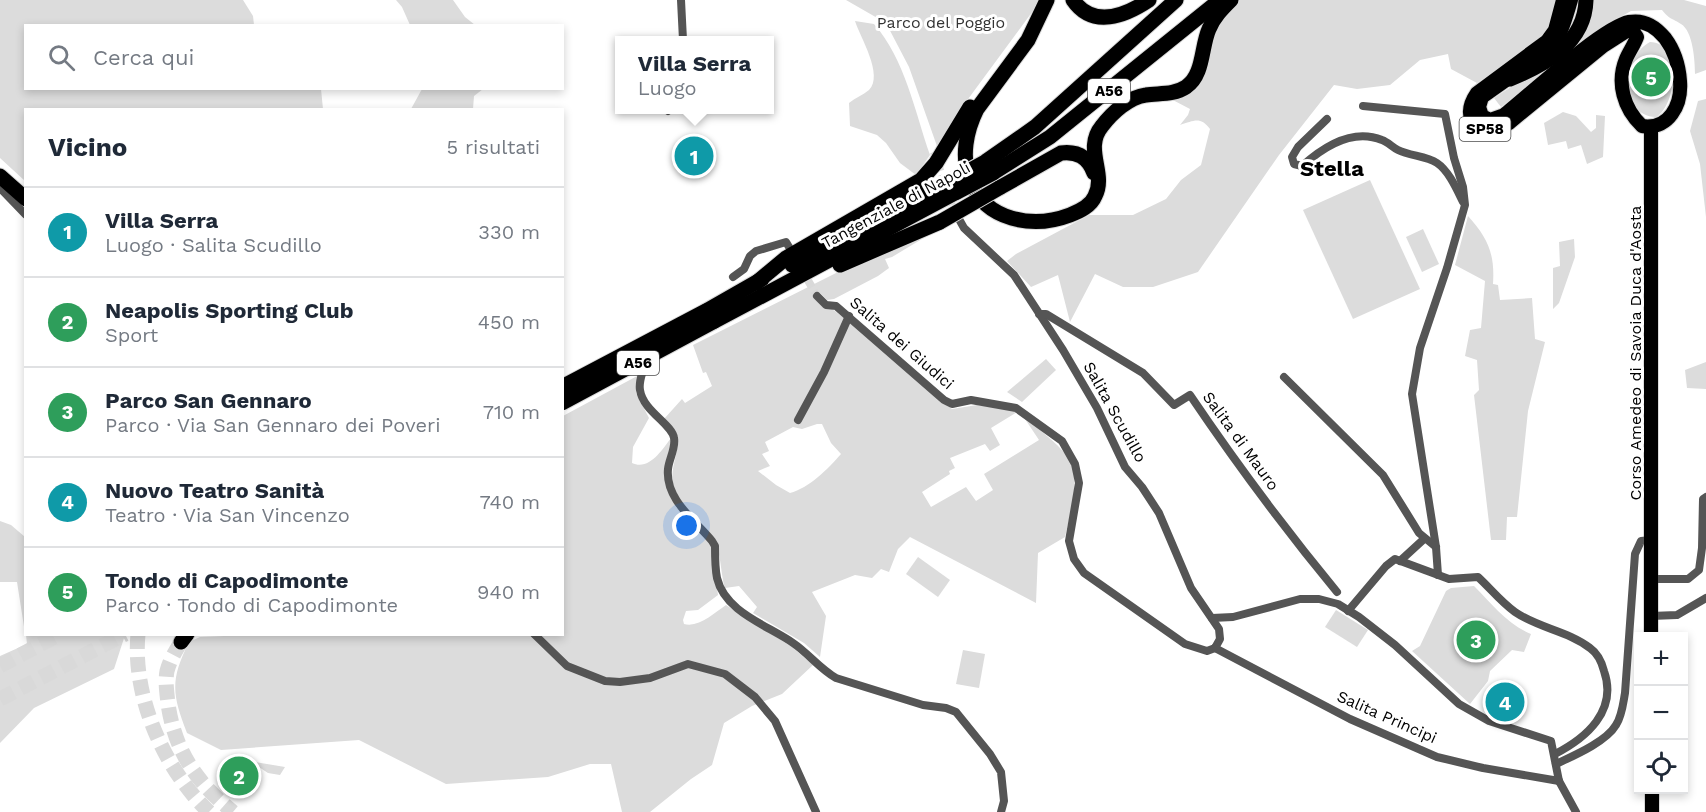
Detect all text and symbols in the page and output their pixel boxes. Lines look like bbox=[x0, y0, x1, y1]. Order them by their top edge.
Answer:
park label: Parco del Poggio bbox=[877, 13, 1005, 32]
search box bbox=[24, 24, 564, 90]
popup bbox=[615, 36, 774, 114]
icon: search bbox=[45, 41, 78, 74]
text: Cerca qui bbox=[93, 45, 194, 70]
text: Villa Serra bbox=[638, 51, 751, 76]
pin: 5 bbox=[1632, 54, 1670, 100]
text: Luogo bbox=[638, 76, 697, 100]
road number: A56 bbox=[1088, 79, 1130, 103]
road number: SP58 bbox=[1460, 117, 1510, 141]
text: Vicino bbox=[48, 132, 127, 162]
pin: 1 bbox=[674, 134, 714, 178]
text: 5 risultati bbox=[446, 135, 540, 159]
district label: Stella bbox=[1300, 156, 1364, 181]
street label: Tangenziale di Napoli bbox=[819, 158, 973, 252]
street label: Corso Amedeo di Savoia Duca d'Aosta bbox=[1626, 206, 1645, 500]
text: Villa Serra bbox=[105, 208, 218, 233]
text: 1 bbox=[63, 220, 72, 244]
text: 330 m bbox=[478, 220, 540, 244]
text: Luogo · Salita Scudillo bbox=[105, 233, 322, 257]
street label: Salita dei Giudici bbox=[846, 293, 958, 393]
text: Neapolis Sporting Club bbox=[105, 298, 353, 323]
text: 2 bbox=[62, 310, 73, 334]
text: 450 m bbox=[478, 310, 540, 334]
text: Sport bbox=[105, 323, 158, 347]
road number: A56 bbox=[617, 351, 659, 375]
street label: Salita Scudillo bbox=[1080, 358, 1150, 466]
text: Parco San Gennaro bbox=[105, 388, 312, 413]
street label: Salita di Mauro bbox=[1199, 388, 1283, 494]
text: 3 bbox=[62, 400, 73, 424]
text: 710 m bbox=[483, 400, 540, 424]
text: Parco · Via San Gennaro dei Poveri bbox=[105, 413, 441, 437]
text: Nuovo Teatro Sanità bbox=[105, 478, 324, 503]
text: 4 bbox=[61, 490, 74, 514]
text: 740 m bbox=[480, 490, 540, 514]
text: Teatro · Via San Vincenzo bbox=[105, 503, 350, 527]
your location bbox=[672, 511, 701, 540]
text: Tondo di Capodimonte bbox=[105, 568, 349, 593]
text: 5 bbox=[62, 580, 73, 604]
text: 940 m bbox=[477, 580, 540, 604]
text: Parco · Tondo di Capodimonte bbox=[105, 593, 398, 617]
pin: 3 bbox=[1456, 618, 1496, 662]
map controls bbox=[1634, 632, 1688, 794]
button: + bbox=[1634, 632, 1688, 686]
pin: 4 bbox=[1486, 680, 1524, 724]
button: − bbox=[1634, 686, 1688, 740]
street label: Salita Principi bbox=[1334, 687, 1440, 747]
button: locate bbox=[1634, 740, 1688, 794]
pin: 2 bbox=[220, 754, 258, 798]

